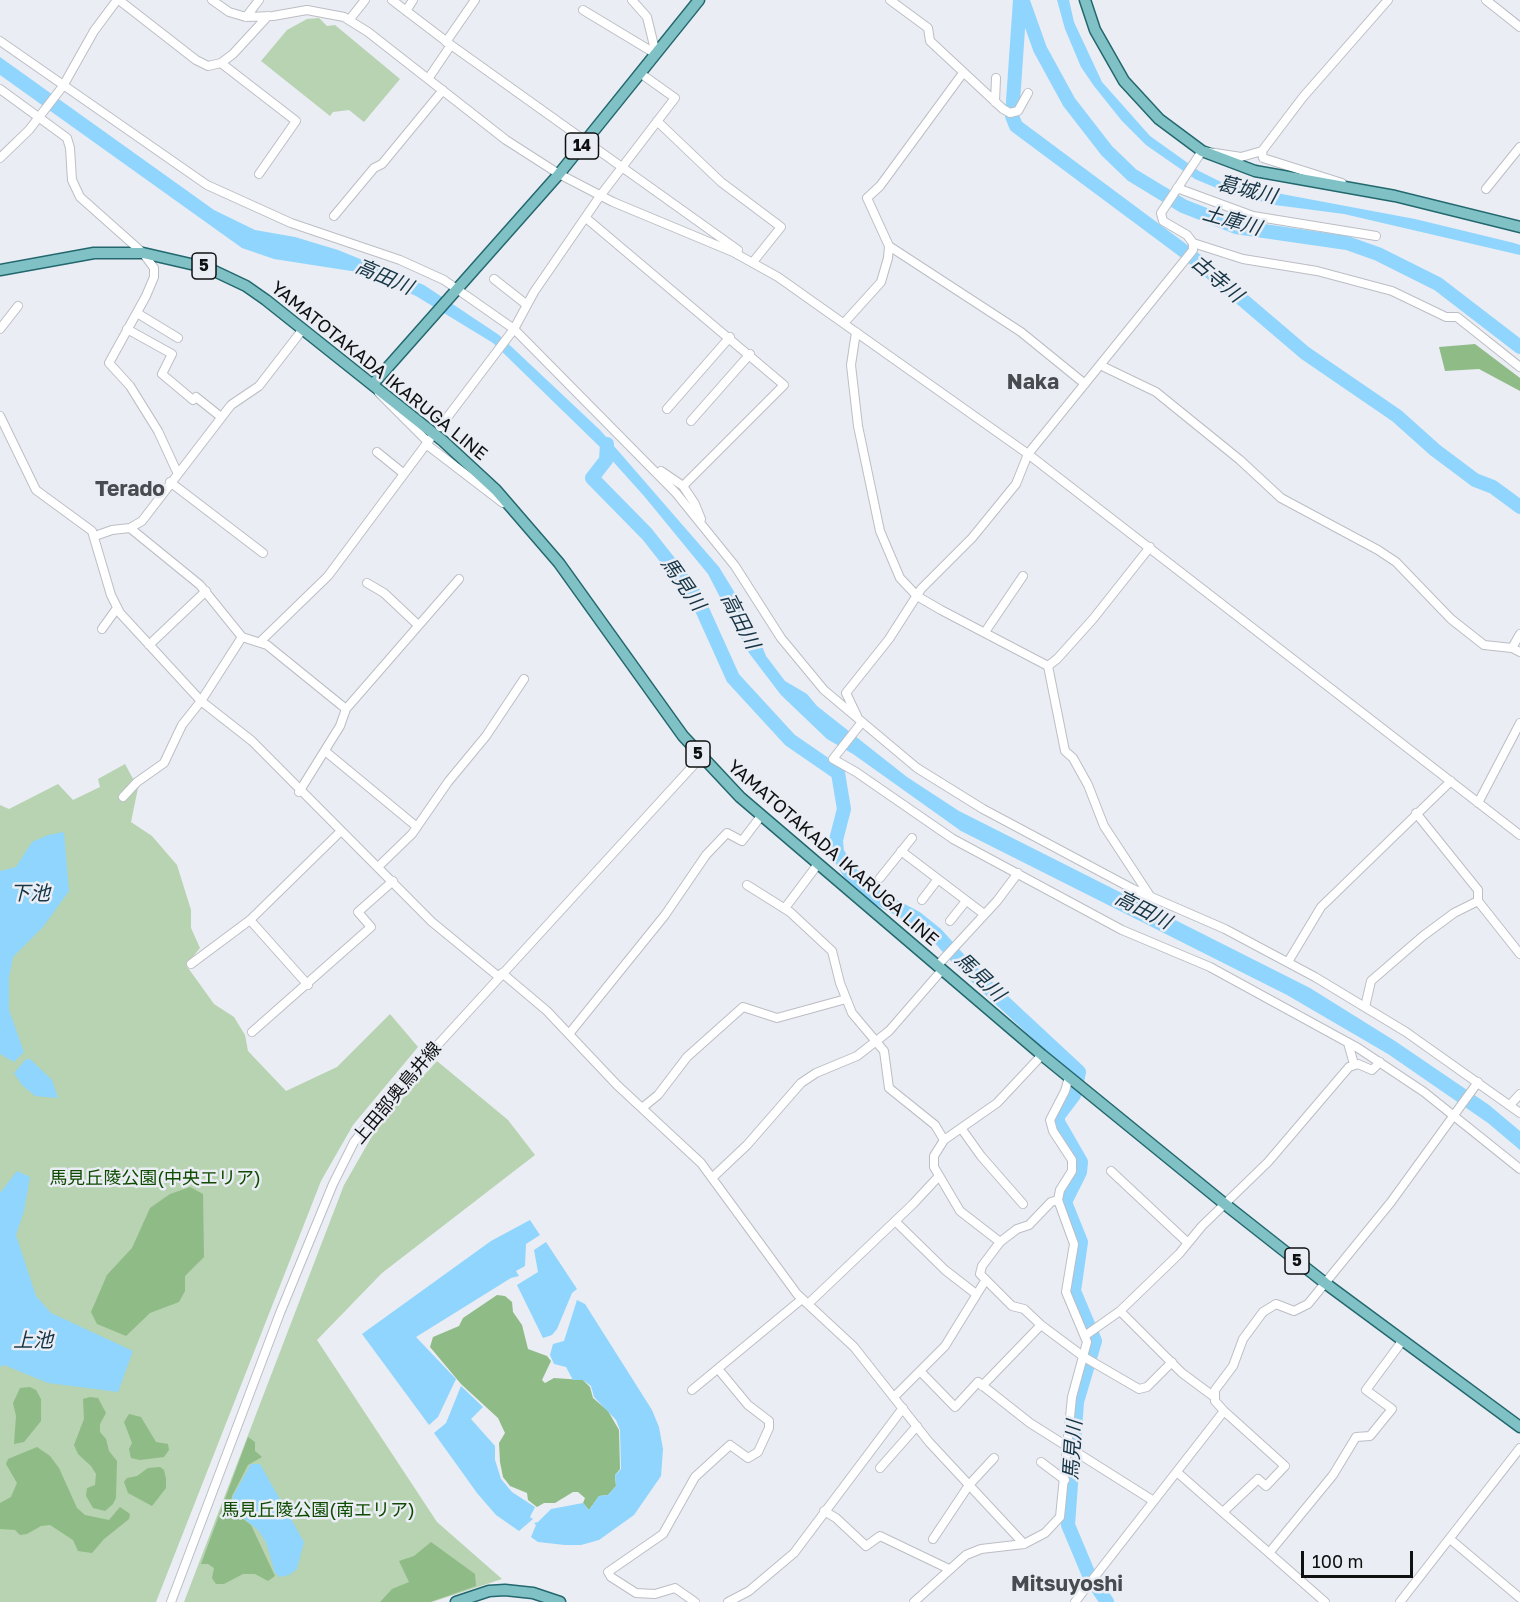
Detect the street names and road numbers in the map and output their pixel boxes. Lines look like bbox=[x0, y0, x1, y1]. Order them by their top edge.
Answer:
road number: 14 bbox=[566, 133, 598, 159]
road number: 5 bbox=[192, 253, 216, 279]
street label: YAMATOTAKADA IKARUGA LINE bbox=[266, 277, 492, 465]
road number: 5 bbox=[686, 741, 710, 767]
street label: YAMATOTAKADA IKARUGA LINE bbox=[723, 756, 943, 950]
street label: 上田部奥鳥井線 bbox=[348, 1038, 446, 1148]
road number: 5 bbox=[1285, 1248, 1309, 1274]

